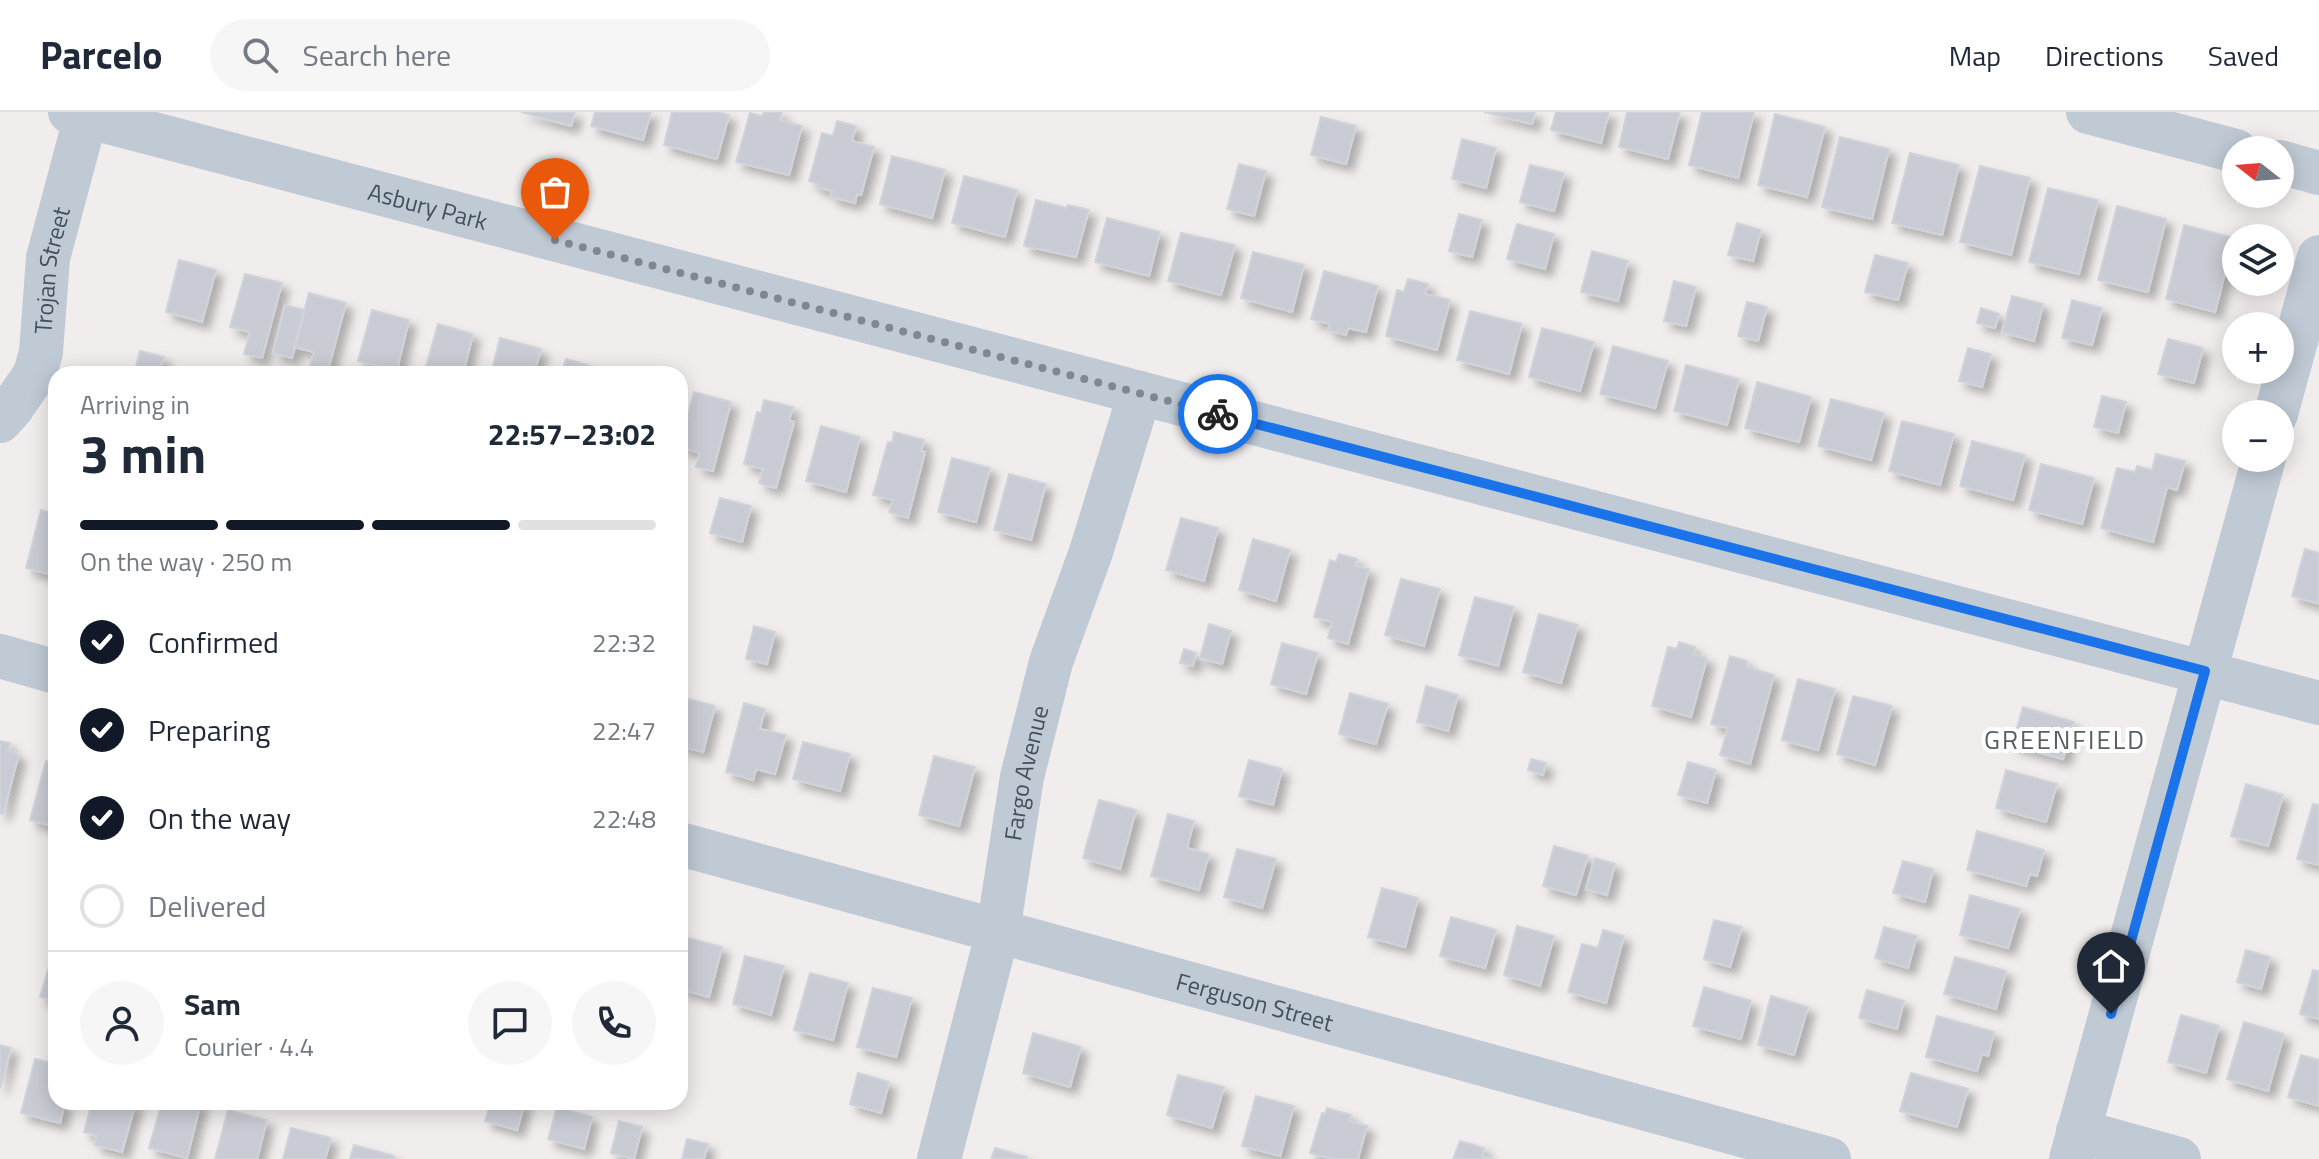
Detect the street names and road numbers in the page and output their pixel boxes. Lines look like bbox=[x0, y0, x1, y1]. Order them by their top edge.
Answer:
street label: Asbury Park bbox=[364, 173, 492, 239]
street label: Trojan Street bbox=[24, 202, 79, 335]
street label: Fargo Avenue bbox=[994, 701, 1057, 843]
street label: Ferguson Street bbox=[1172, 963, 1338, 1040]

